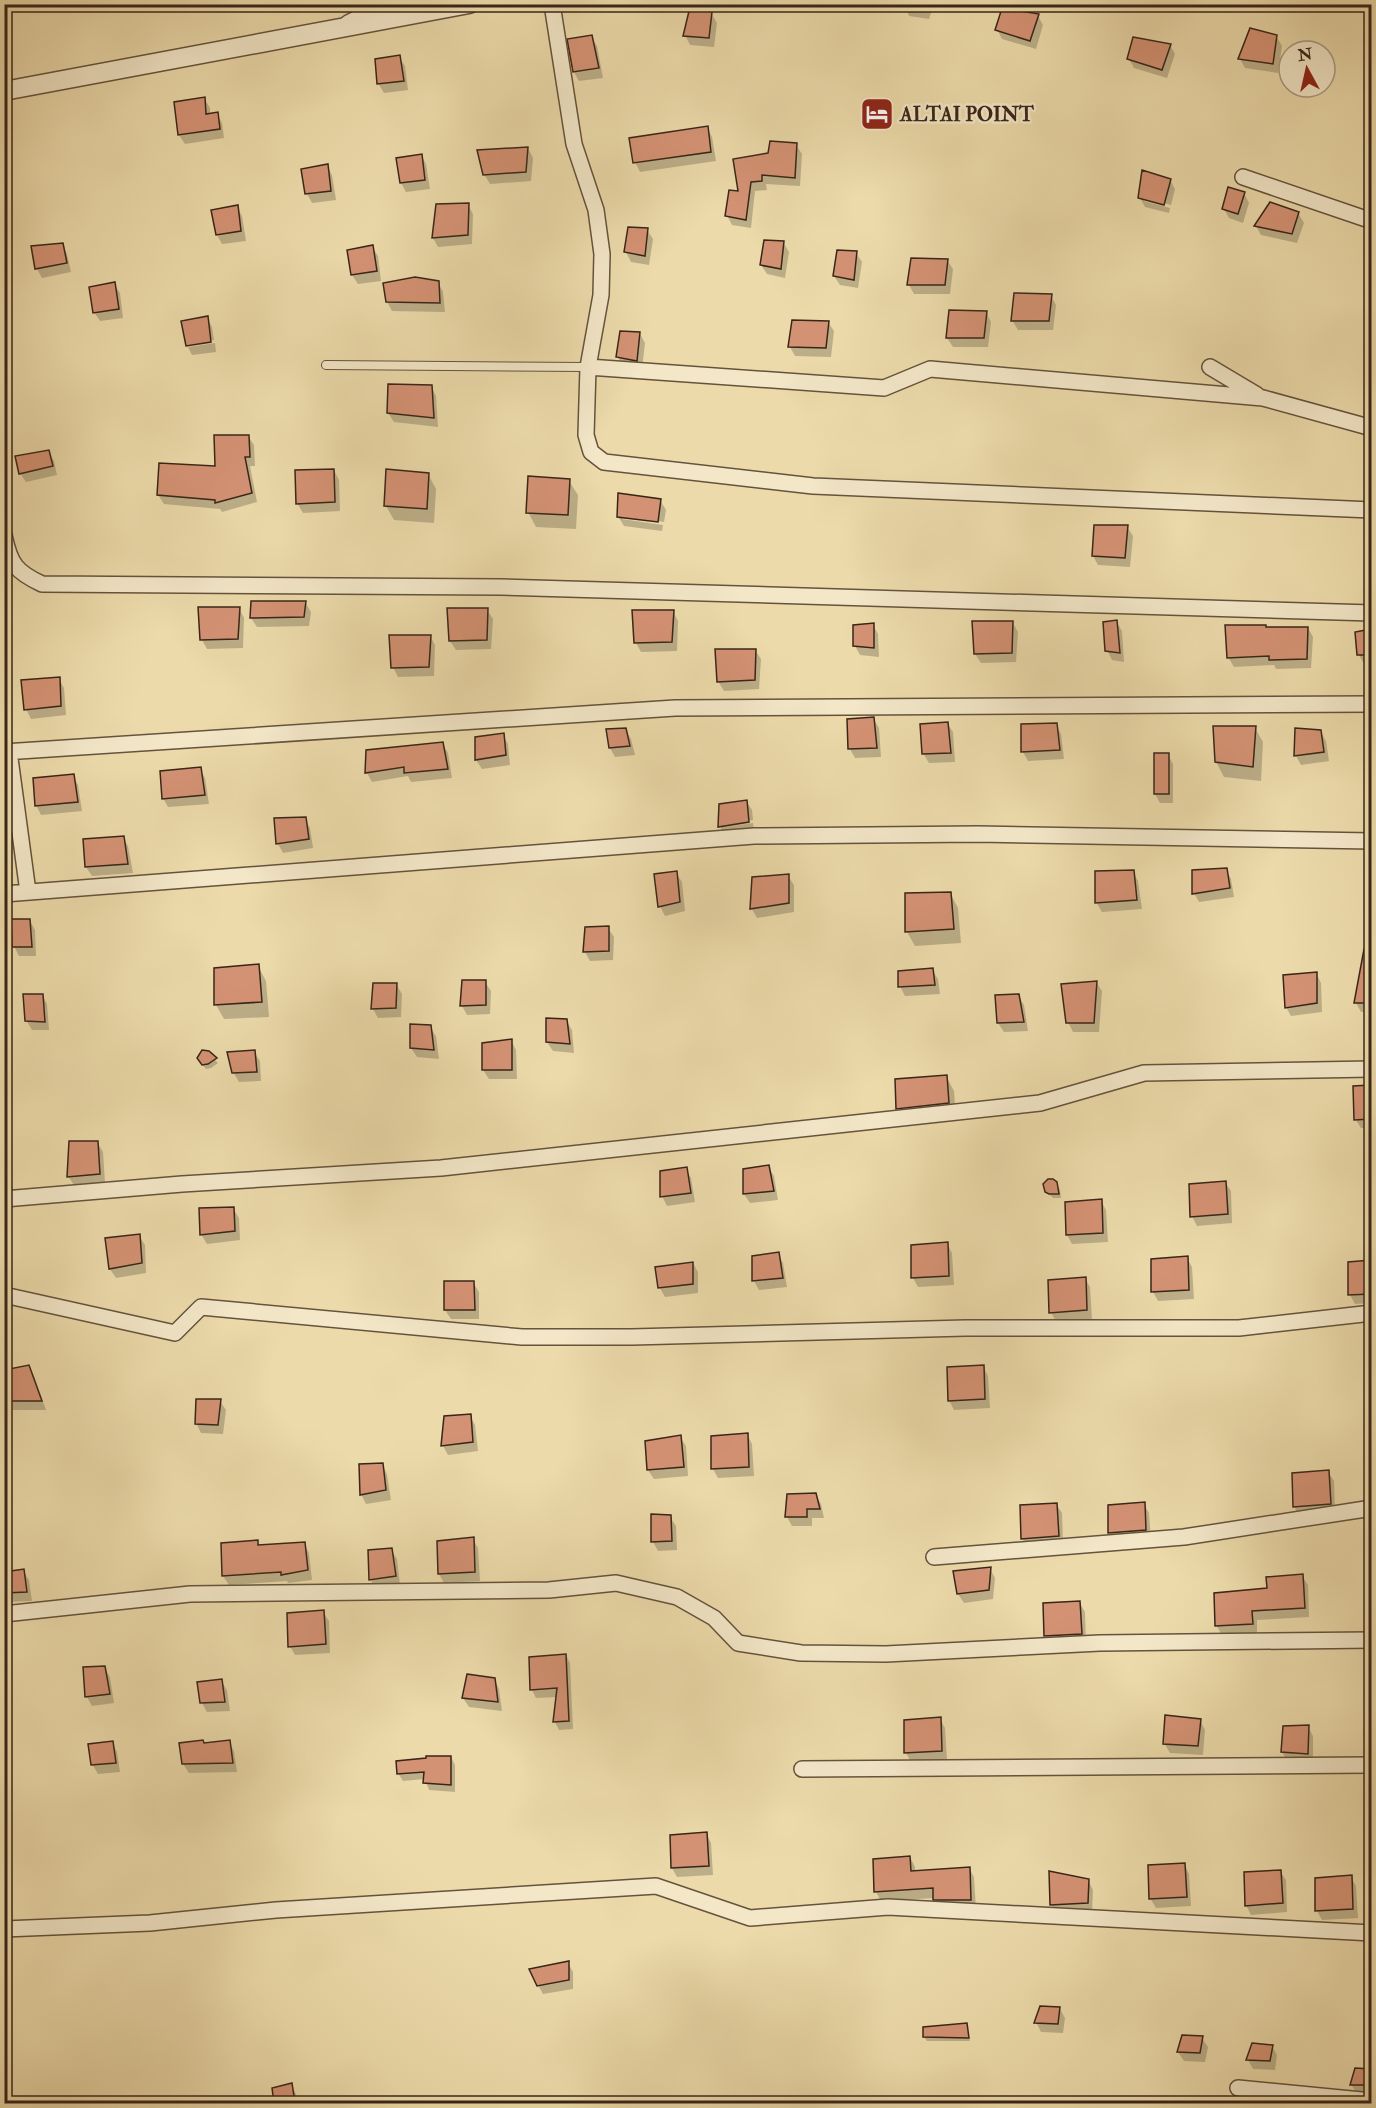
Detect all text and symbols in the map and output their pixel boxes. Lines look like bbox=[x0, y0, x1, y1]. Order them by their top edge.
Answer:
north arrow bbox=[1277, 39, 1337, 99]
text: N bbox=[1296, 44, 1314, 66]
hotel icon: ALTAI POINT bbox=[859, 96, 895, 132]
place label: ALTAI POINT bbox=[899, 102, 1034, 127]

